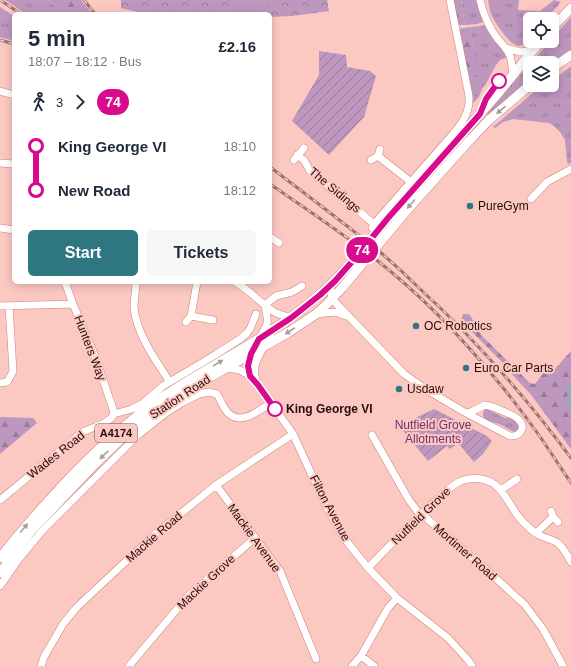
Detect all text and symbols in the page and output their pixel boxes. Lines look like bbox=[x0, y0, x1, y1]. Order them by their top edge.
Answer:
map controls bbox=[523, 12, 559, 92]
button: locate bbox=[523, 12, 559, 48]
text: 5 min bbox=[28, 26, 85, 51]
text: £2.16 bbox=[218, 38, 256, 55]
text: 18:07 – 18:12 · Bus bbox=[28, 54, 141, 69]
button: layers bbox=[523, 56, 559, 92]
unlabelled marker bbox=[491, 73, 507, 89]
icon: walk bbox=[28, 91, 50, 113]
icon: forward bbox=[69, 91, 91, 113]
text: 74 bbox=[105, 94, 121, 110]
text: 3 bbox=[56, 95, 63, 110]
one-way arrow bbox=[495, 106, 506, 115]
text: King George VI bbox=[58, 138, 166, 155]
text: 18:10 bbox=[223, 139, 256, 154]
street label: The Sidings bbox=[306, 164, 364, 216]
text: New Road bbox=[58, 182, 131, 199]
text: 18:12 bbox=[223, 183, 256, 198]
one-way arrow bbox=[407, 199, 416, 210]
place label: PureGym bbox=[478, 199, 529, 213]
marker: PureGym bbox=[465, 201, 475, 211]
button: Start bbox=[28, 230, 138, 276]
button: Tickets bbox=[146, 230, 256, 276]
line badge: 74 bbox=[344, 237, 380, 263]
text: 74 bbox=[354, 242, 370, 258]
street label: Hunters Way bbox=[71, 313, 109, 383]
place label: OC Robotics bbox=[424, 319, 492, 333]
marker: OC Robotics bbox=[411, 321, 421, 331]
one-way arrow bbox=[285, 327, 295, 335]
one-way arrow bbox=[212, 360, 224, 367]
place label: Euro Car Parts bbox=[474, 361, 553, 375]
marker: Euro Car Parts bbox=[461, 363, 471, 373]
street label: Station Road bbox=[147, 372, 213, 422]
place label: Usdaw bbox=[407, 382, 444, 396]
marker: Usdaw bbox=[394, 384, 404, 394]
marker: King George VI bbox=[267, 401, 283, 417]
place label: King George VI bbox=[286, 402, 373, 416]
park label: Nutfield Grove Allotments bbox=[395, 418, 472, 446]
road number: A4174 bbox=[95, 424, 137, 442]
street label: Wades Road bbox=[25, 428, 87, 482]
one-way arrow bbox=[99, 451, 109, 460]
street label: Filton Avenue bbox=[307, 473, 353, 544]
street label: Nutfield Grove bbox=[389, 484, 454, 548]
street label: Mackie Avenue bbox=[224, 501, 284, 575]
street label: Mackie Road bbox=[123, 509, 185, 565]
street label: Mortimer Road bbox=[430, 521, 500, 583]
one-way arrow bbox=[20, 522, 29, 533]
street label: Mackie Grove bbox=[174, 551, 238, 612]

